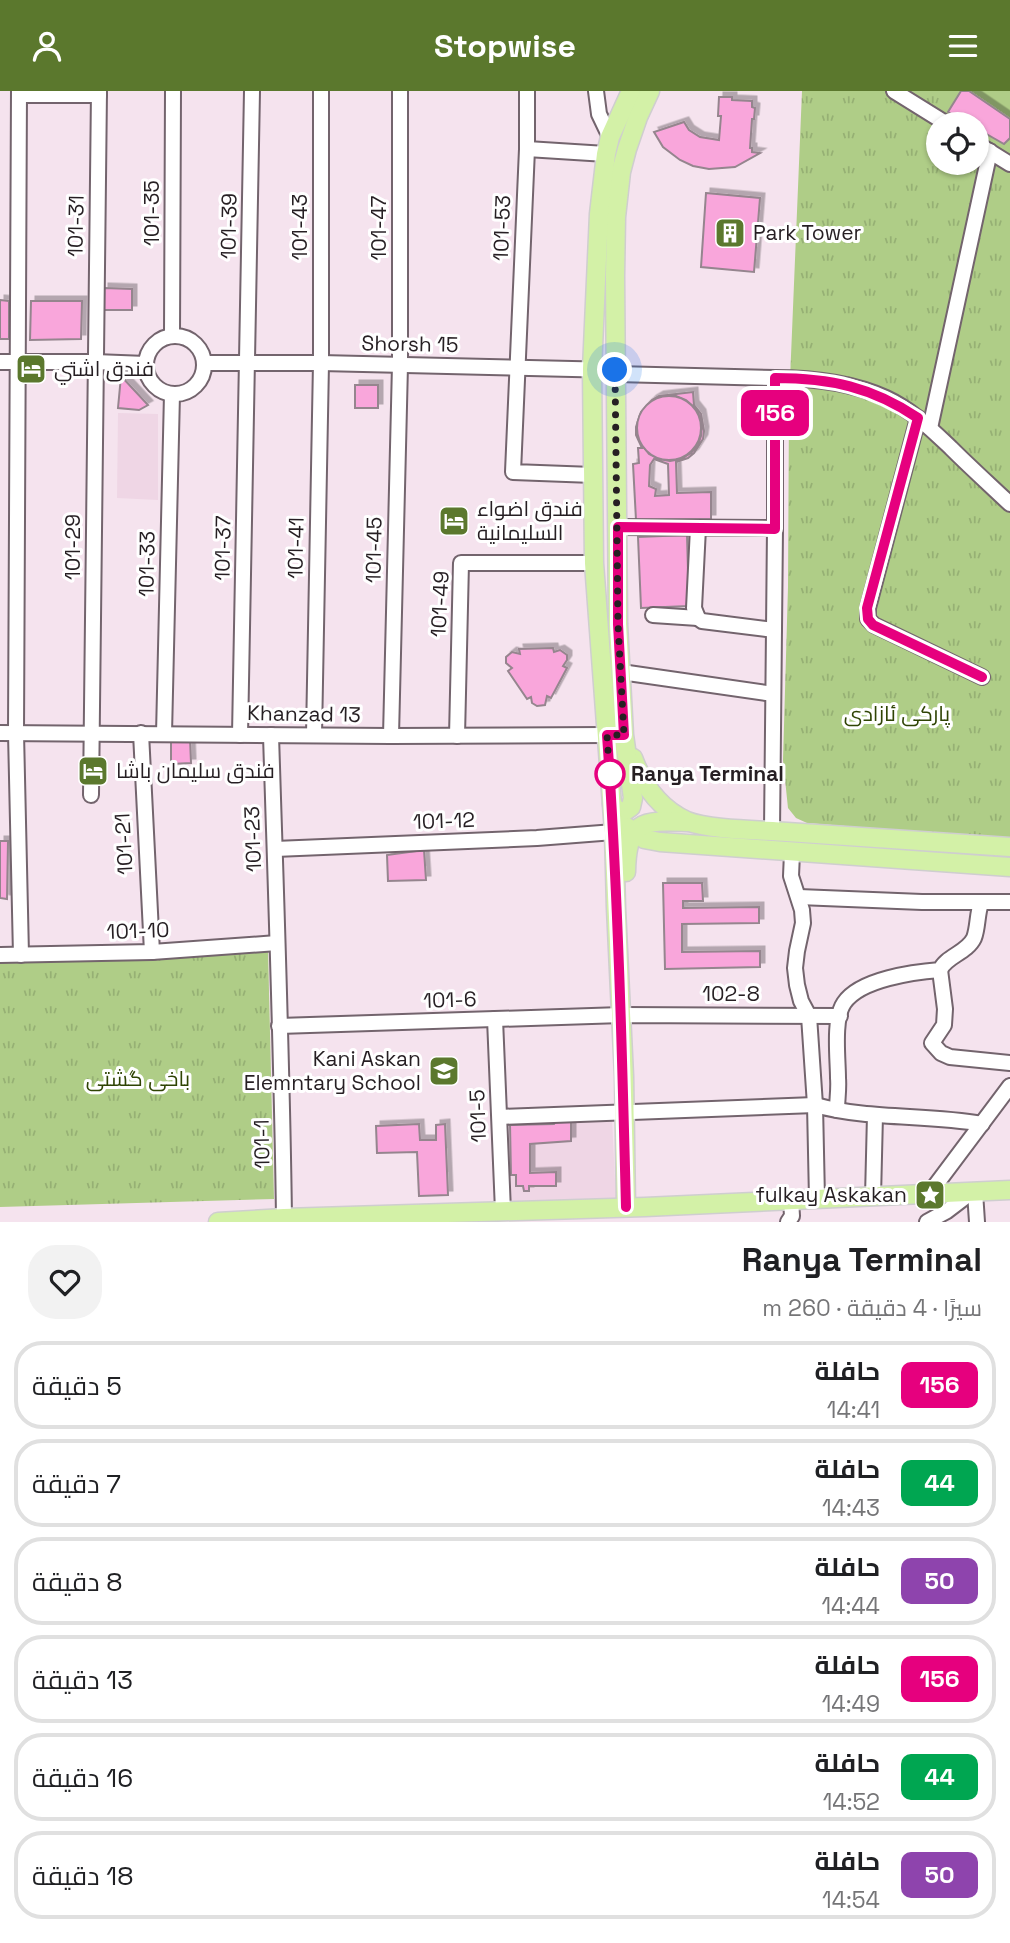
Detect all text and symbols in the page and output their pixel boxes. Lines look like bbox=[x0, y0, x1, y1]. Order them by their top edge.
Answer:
text: Stopwise bbox=[434, 26, 576, 66]
icon: person bbox=[28, 27, 66, 65]
icon: menu bbox=[944, 27, 982, 65]
map controls bbox=[926, 112, 989, 175]
button: locate bbox=[926, 112, 989, 175]
street label: 101-35 bbox=[138, 180, 165, 246]
street label: 101-39 bbox=[214, 193, 243, 259]
street label: 101-43 bbox=[286, 194, 313, 260]
street label: 101-31 bbox=[61, 195, 90, 257]
street label: 101-47 bbox=[365, 195, 392, 260]
street label: 101-53 bbox=[487, 195, 516, 261]
building icon: Park Tower bbox=[713, 216, 747, 250]
place label: Park Tower bbox=[753, 219, 862, 246]
street label: Shorsh 15 bbox=[361, 329, 459, 358]
hotel icon: فندق اشتي bbox=[14, 352, 48, 386]
your location bbox=[597, 352, 632, 387]
place label: فندق اشتي bbox=[54, 355, 154, 385]
line badge: 156 bbox=[735, 390, 815, 436]
text: 156 bbox=[755, 397, 795, 428]
place label: فندق اضواء السليمانية bbox=[477, 495, 583, 546]
hotel icon: فندق اضواء السليمانية bbox=[437, 504, 471, 538]
street label: 101-29 bbox=[59, 514, 86, 580]
street label: 101-37 bbox=[208, 515, 237, 581]
street label: 101-41 bbox=[281, 517, 310, 579]
street label: 101-45 bbox=[359, 517, 388, 583]
street label: 101-33 bbox=[132, 531, 161, 597]
street label: 101-49 bbox=[424, 570, 455, 638]
street label: Khanzad 13 bbox=[247, 699, 361, 728]
park label: پارکی ئازادی bbox=[844, 700, 951, 728]
hotel icon: فندق سليمان باشا bbox=[76, 754, 110, 788]
place label: فندق سليمان باشا bbox=[116, 757, 275, 784]
marker: Ranya Terminal bbox=[595, 759, 625, 789]
place label: Ranya Terminal bbox=[631, 760, 784, 787]
street label: 101-23 bbox=[238, 806, 267, 872]
street label: 101-12 bbox=[413, 806, 475, 835]
street label: 101-21 bbox=[108, 812, 139, 876]
street label: 101-10 bbox=[106, 916, 170, 945]
street label: 102-8 bbox=[702, 980, 760, 1007]
street label: 101-6 bbox=[423, 985, 477, 1014]
place label: Kani Askan Elemntary School bbox=[244, 1045, 421, 1096]
school or university icon: Kani Askan Elemntary School bbox=[427, 1054, 461, 1088]
park label: باخی گشتی bbox=[86, 1065, 190, 1092]
street label: 101-5 bbox=[463, 1089, 492, 1143]
street label: 101-1 bbox=[248, 1119, 275, 1169]
place icon: fulkay Askakan bbox=[913, 1178, 947, 1212]
place label: fulkay Askakan bbox=[755, 1181, 907, 1208]
text: Ranya Terminal bbox=[742, 1239, 982, 1281]
button: heart bbox=[28, 1245, 102, 1319]
text: سيرًا · 4 دقيقة · 260 m bbox=[762, 1293, 982, 1323]
text: حافلة bbox=[815, 1354, 880, 1388]
text: 5 دقيقة bbox=[32, 1369, 122, 1403]
text: 156 bbox=[919, 1369, 960, 1400]
text: 14:41 bbox=[827, 1395, 880, 1425]
text: حافلة bbox=[815, 1452, 880, 1486]
text: 7 دقيقة bbox=[32, 1467, 121, 1501]
text: 44 bbox=[924, 1467, 955, 1498]
text: 14:43 bbox=[822, 1493, 880, 1523]
text: حافلة bbox=[815, 1550, 880, 1584]
text: 8 دقيقة bbox=[32, 1565, 123, 1599]
text: 50 bbox=[925, 1565, 954, 1596]
text: 14:44 bbox=[821, 1591, 880, 1621]
text: حافلة bbox=[815, 1648, 880, 1682]
text: 13 دقيقة bbox=[32, 1663, 133, 1697]
text: 156 bbox=[919, 1663, 960, 1694]
text: 14:49 bbox=[822, 1689, 880, 1719]
text: حافلة bbox=[815, 1746, 880, 1780]
text: 16 دقيقة bbox=[32, 1761, 133, 1795]
text: 44 bbox=[924, 1761, 955, 1792]
text: 14:52 bbox=[823, 1787, 880, 1817]
text: حافلة bbox=[815, 1844, 880, 1878]
text: 18 دقيقة bbox=[32, 1859, 133, 1893]
text: 50 bbox=[925, 1859, 954, 1890]
text: 14:54 bbox=[822, 1885, 880, 1915]

